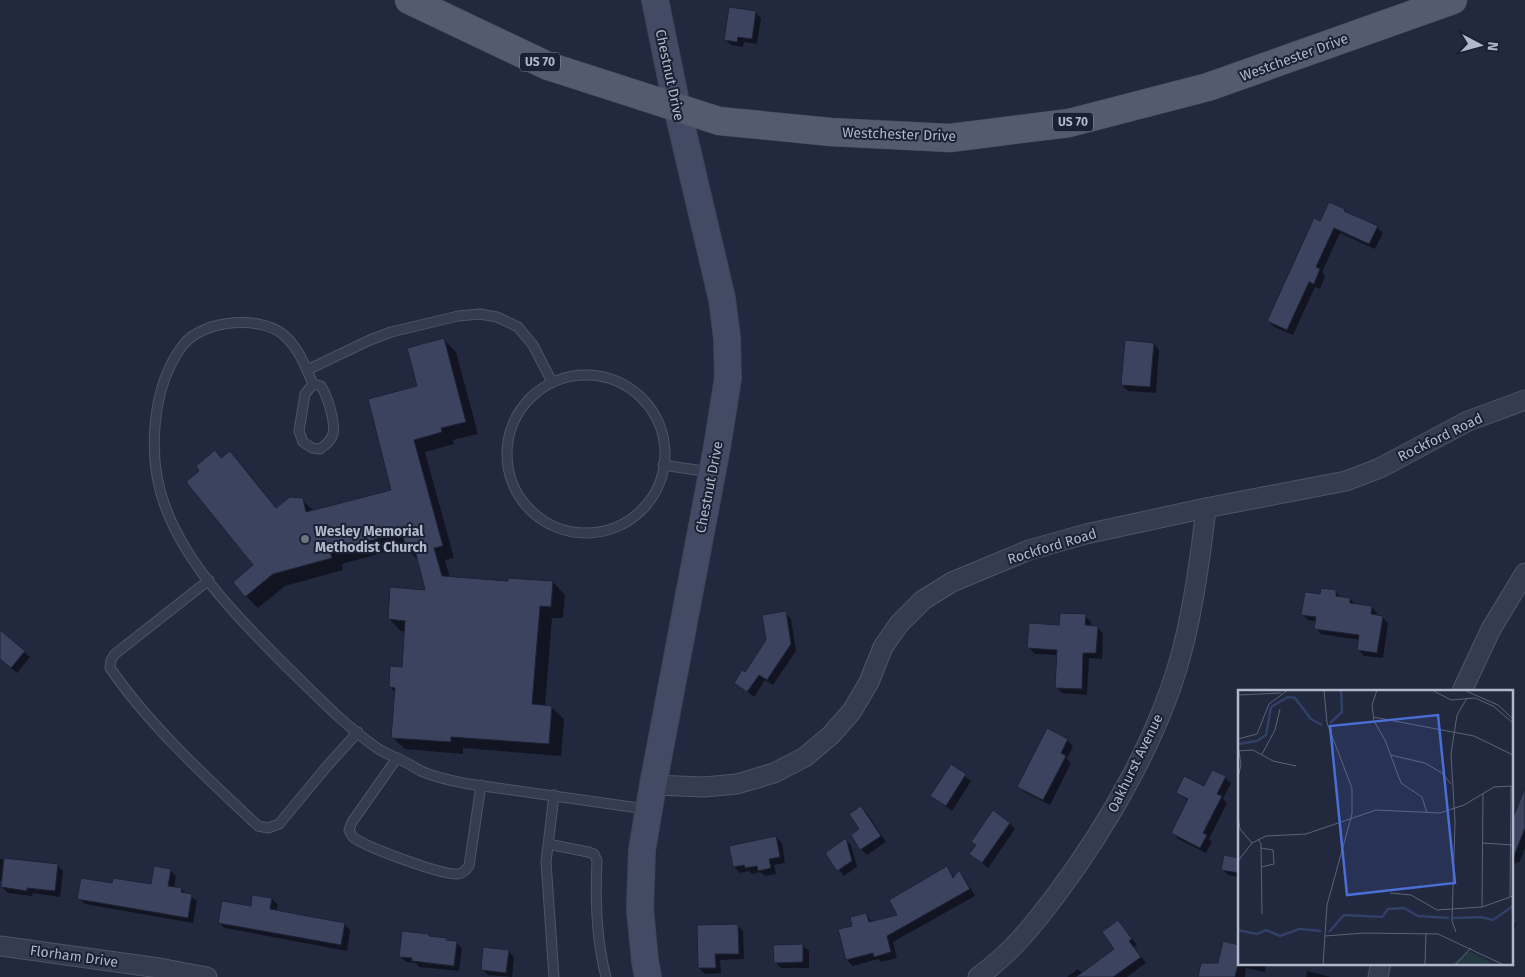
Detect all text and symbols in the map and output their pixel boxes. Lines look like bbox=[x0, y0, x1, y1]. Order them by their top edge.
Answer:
north arrow bbox=[1455, 20, 1505, 70]
street label: Chestnut Drive bbox=[652, 28, 688, 122]
street label: Westchester Drive bbox=[1238, 30, 1351, 85]
text: N bbox=[1483, 41, 1501, 52]
road number: US 70 bbox=[520, 52, 560, 72]
road number: US 70 bbox=[1053, 112, 1093, 132]
street label: Westchester Drive bbox=[842, 124, 956, 145]
street label: Rockford Road bbox=[1395, 410, 1485, 465]
street label: Chestnut Drive bbox=[692, 440, 727, 534]
place label: Wesley Memorial Methodist Church bbox=[315, 523, 427, 556]
street label: Rockford Road bbox=[1005, 525, 1099, 568]
marker: Wesley Memorial Methodist Church bbox=[299, 533, 311, 545]
inset map bbox=[1238, 690, 1512, 964]
street label: Oakhurst Avenue bbox=[1104, 711, 1167, 815]
street label: Florham Drive bbox=[29, 942, 119, 971]

